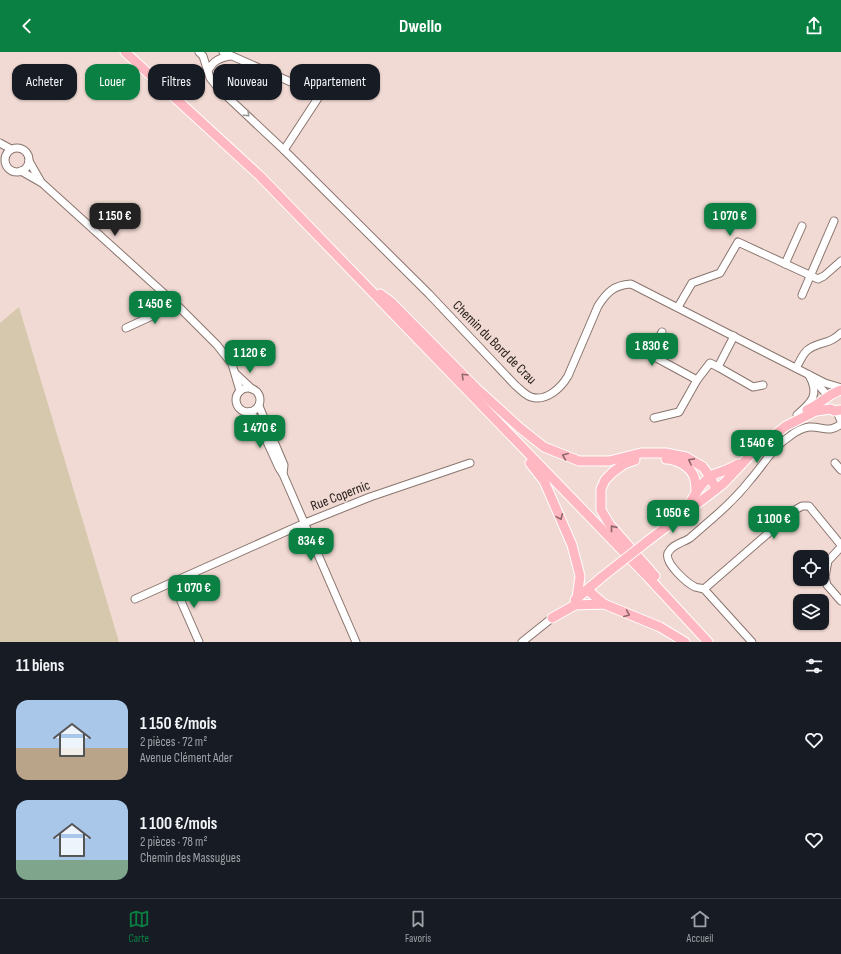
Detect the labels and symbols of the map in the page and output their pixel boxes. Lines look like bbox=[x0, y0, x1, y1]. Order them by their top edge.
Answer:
one-way arrow bbox=[242, 110, 250, 117]
pin: 1 150 € bbox=[78, 203, 152, 237]
pin: 1 070 € bbox=[693, 203, 767, 237]
pin: 1 450 € bbox=[118, 291, 192, 325]
street label: Chemin du Bord de Crau bbox=[449, 297, 540, 388]
pin: 1 830 € bbox=[615, 333, 689, 367]
pin: 1 120 € bbox=[213, 340, 287, 374]
one-way arrow bbox=[461, 373, 469, 381]
pin: 1 470 € bbox=[223, 415, 297, 449]
pin: 1 540 € bbox=[720, 430, 794, 464]
one-way arrow bbox=[561, 452, 568, 460]
one-way arrow bbox=[688, 458, 696, 465]
street label: Rue Copernic bbox=[308, 476, 372, 515]
pin: 1 050 € bbox=[636, 500, 710, 534]
pin: 1 100 € bbox=[737, 506, 811, 540]
one-way arrow bbox=[555, 513, 563, 520]
one-way arrow bbox=[611, 526, 618, 533]
pin: 834 € bbox=[283, 528, 339, 562]
pin: 1 070 € bbox=[157, 575, 231, 609]
one-way arrow bbox=[624, 609, 631, 617]

